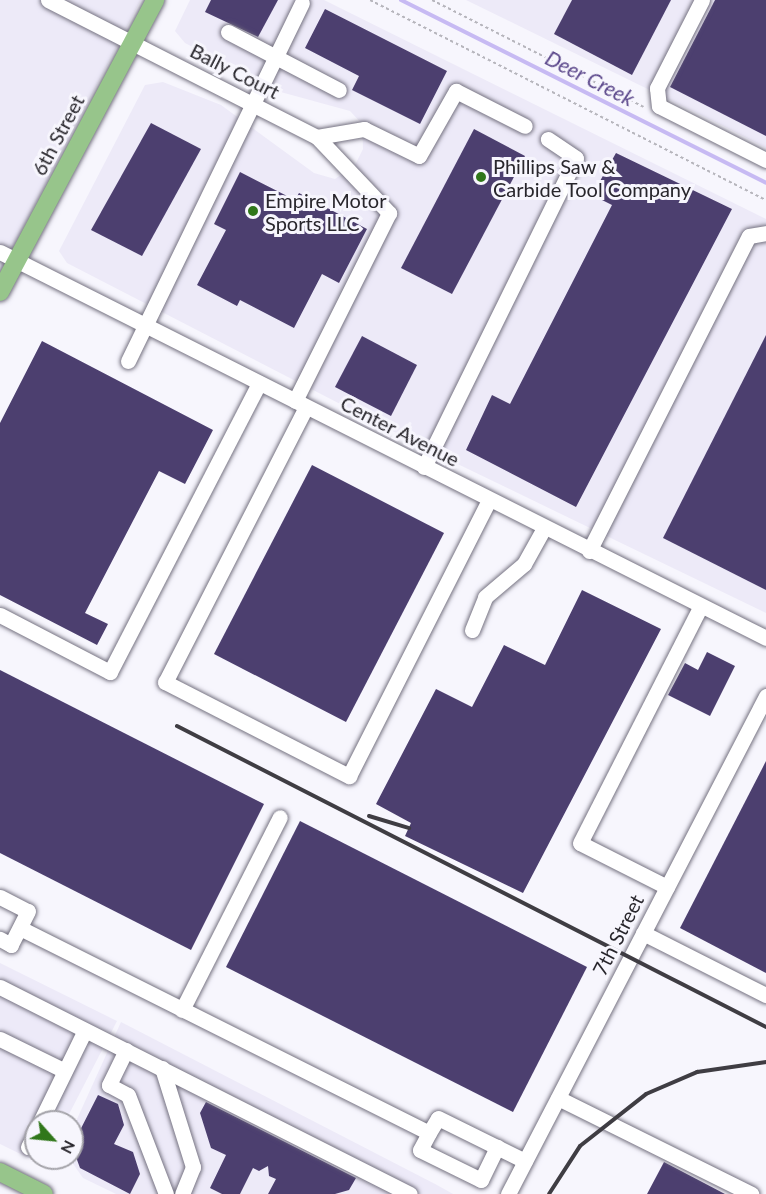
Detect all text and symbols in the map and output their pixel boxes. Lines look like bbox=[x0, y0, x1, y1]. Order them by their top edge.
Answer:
street label: Bally Court bbox=[186, 38, 284, 104]
water label: Deer Creek bbox=[541, 45, 639, 111]
street label: 6th Street bbox=[27, 91, 89, 179]
place label: Phillips Saw & Carbide Tool Company bbox=[493, 154, 692, 201]
marker: Phillips Saw & Carbide Tool Company bbox=[474, 170, 488, 184]
place label: Empire Motor Sports LLC bbox=[265, 188, 386, 235]
marker: Empire Motor Sports LLC bbox=[246, 204, 260, 218]
street label: Center Avenue bbox=[336, 391, 464, 471]
street label: 7th Street bbox=[587, 890, 649, 980]
north arrow bbox=[24, 1110, 84, 1170]
text: N bbox=[57, 1138, 80, 1157]

